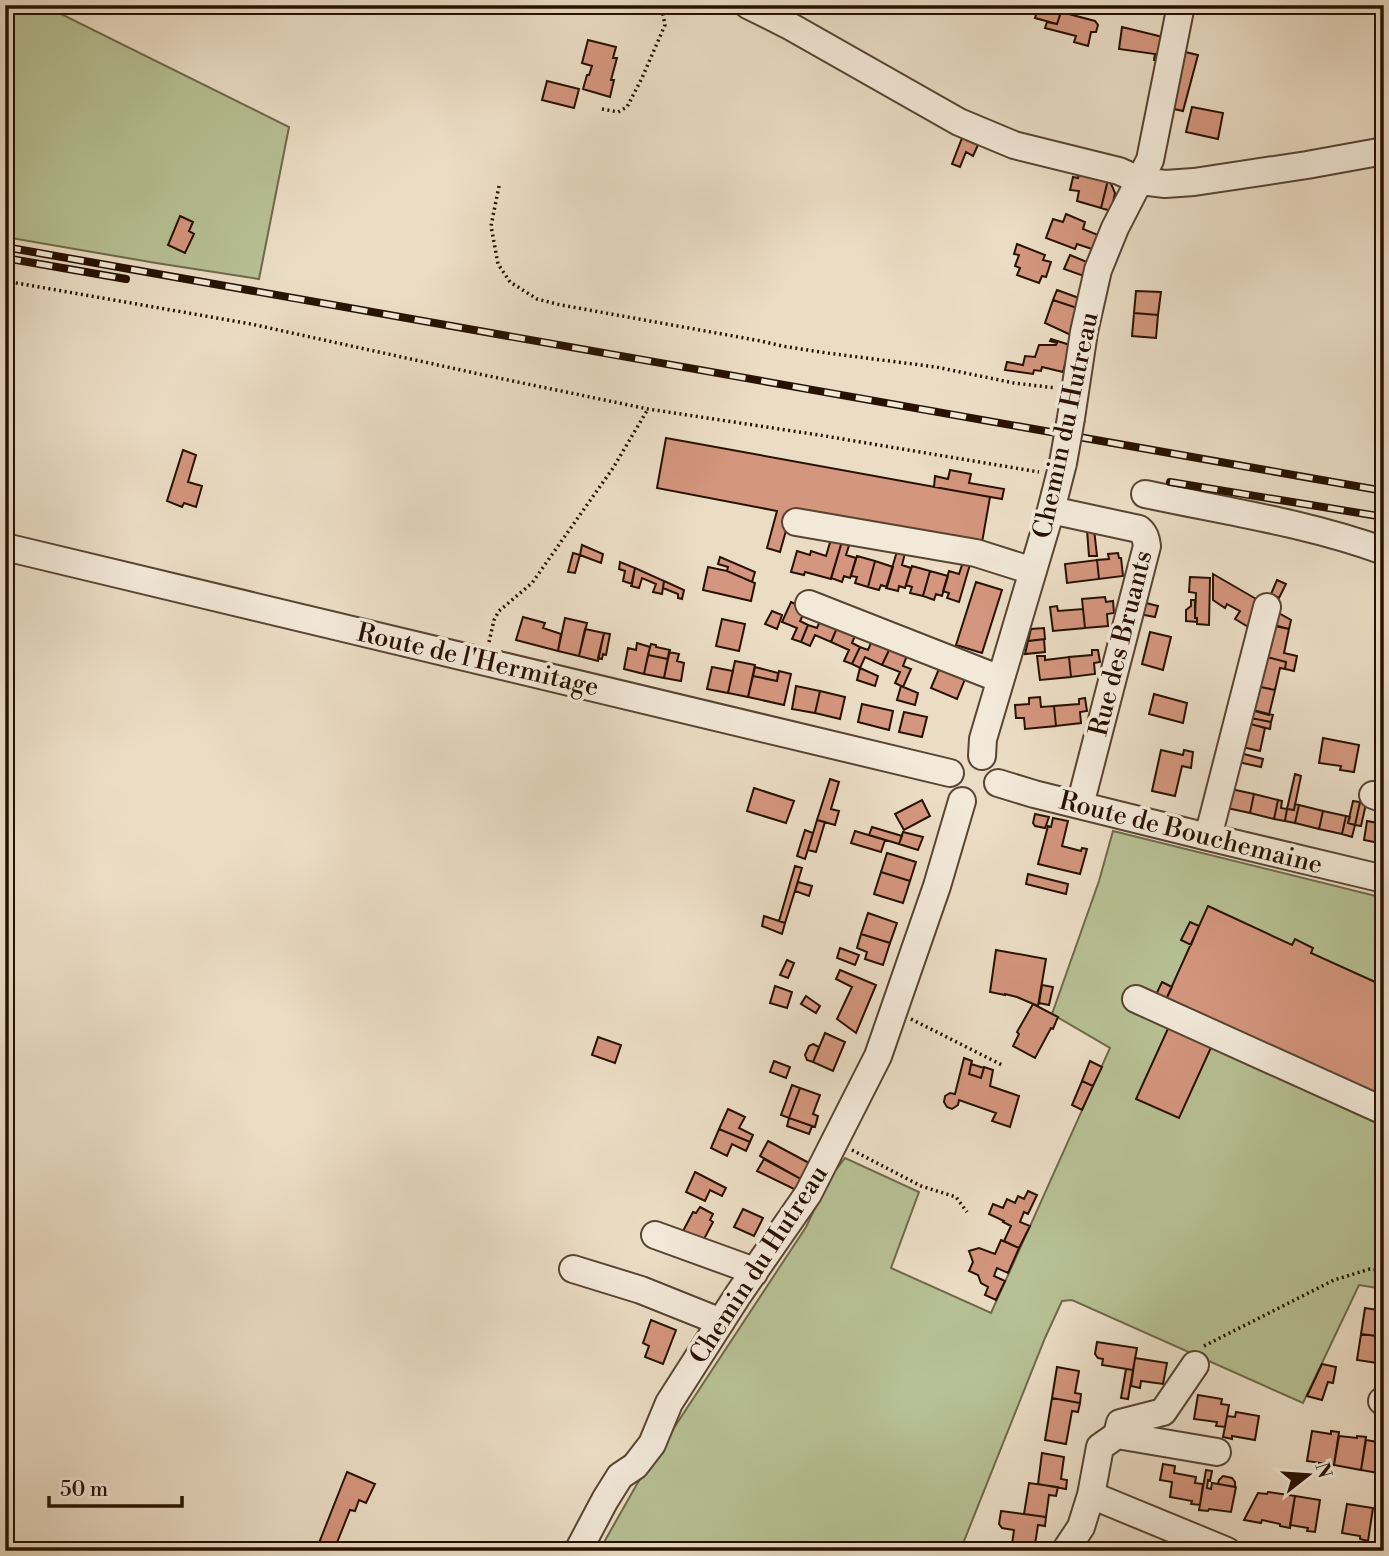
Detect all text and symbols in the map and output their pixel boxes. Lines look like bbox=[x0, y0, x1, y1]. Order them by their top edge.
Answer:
street label: Chemin du Hutreau bbox=[1026, 309, 1106, 541]
street label: Rue des Bruants bbox=[1082, 547, 1160, 739]
street label: Route de l'Hermitage bbox=[354, 617, 602, 703]
street label: Route de Bouchemaine bbox=[1056, 785, 1326, 881]
street label: Chemin du Hutreau bbox=[683, 1159, 835, 1370]
north arrow bbox=[1274, 1440, 1344, 1510]
text: N bbox=[1310, 1460, 1337, 1481]
scale bar bbox=[49, 1465, 182, 1509]
text: 50 m bbox=[60, 1477, 108, 1503]

